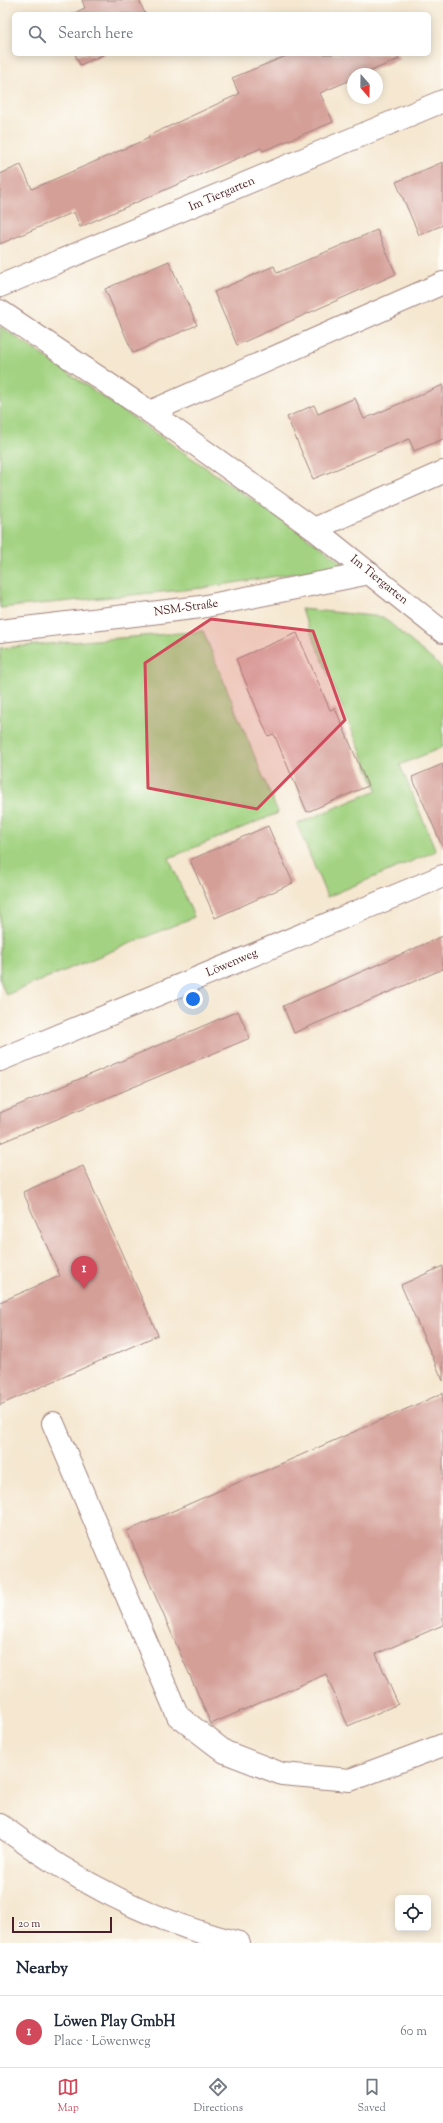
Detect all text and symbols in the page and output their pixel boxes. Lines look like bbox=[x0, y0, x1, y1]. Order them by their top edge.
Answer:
search box bbox=[12, 12, 431, 56]
icon: search bbox=[26, 23, 48, 45]
text: Search here bbox=[58, 24, 133, 45]
north arrow bbox=[347, 68, 383, 104]
street label: Im Tiergarten bbox=[186, 172, 258, 216]
street label: Im Tiergarten bbox=[346, 551, 412, 609]
street label: NSM-Straße bbox=[153, 595, 220, 621]
street label: Löwenweg bbox=[203, 944, 261, 982]
your location bbox=[183, 989, 203, 1009]
pin: 1 bbox=[71, 1256, 97, 1289]
map controls bbox=[395, 1895, 431, 1931]
button: locate bbox=[395, 1895, 431, 1931]
scale bar bbox=[12, 1915, 112, 1934]
text: 20 m bbox=[18, 1916, 40, 1932]
text: Nearby bbox=[16, 1957, 68, 1981]
text: Löwen Play GmbH bbox=[54, 2012, 175, 2033]
text: 1 bbox=[27, 2023, 31, 2041]
text: 60 m bbox=[400, 2023, 427, 2041]
text: Place · Löwenweg bbox=[54, 2033, 151, 2051]
tab: Map bbox=[57, 2076, 79, 2116]
tab: Directions bbox=[194, 2076, 243, 2116]
tab: Saved bbox=[358, 2076, 386, 2116]

